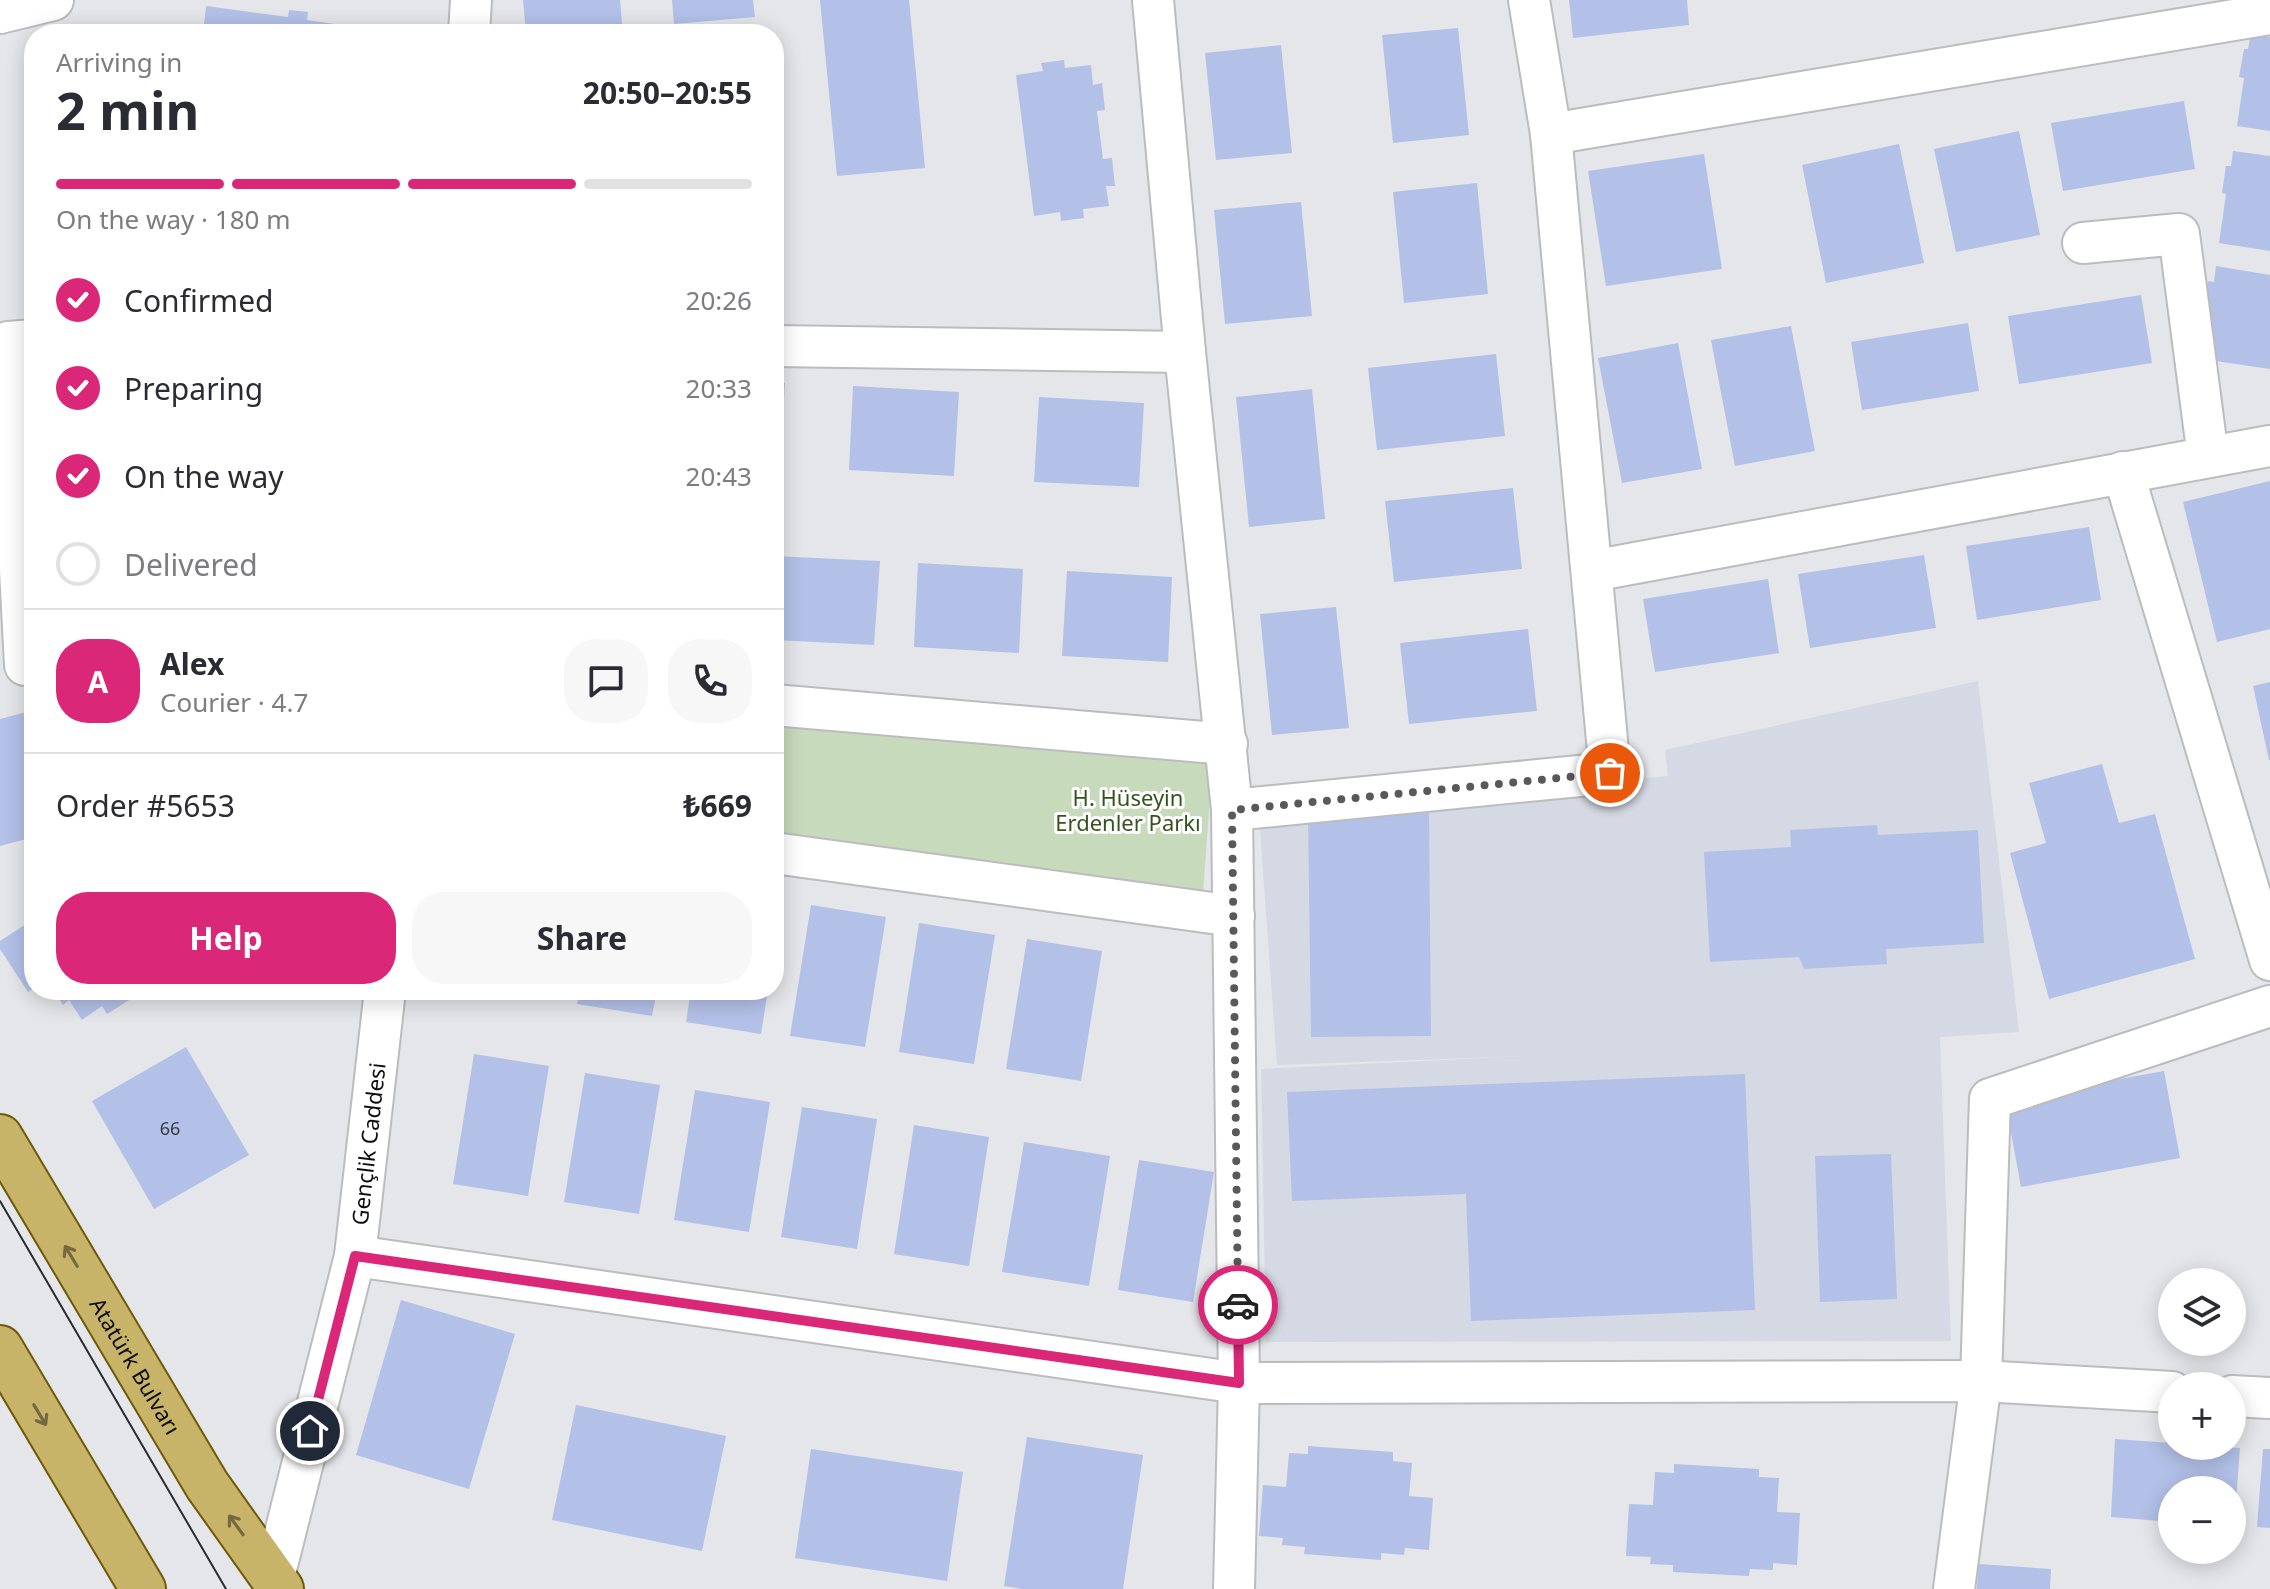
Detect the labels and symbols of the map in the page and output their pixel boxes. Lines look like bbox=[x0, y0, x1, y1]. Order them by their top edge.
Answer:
pin bbox=[1576, 739, 1644, 807]
park label: H. Hüseyin Erdenler Parkı bbox=[1055, 782, 1201, 837]
street label: Gençlik Caddesi bbox=[344, 1061, 392, 1227]
house number: 66 bbox=[160, 1116, 180, 1140]
one-way arrow bbox=[63, 1245, 79, 1268]
courier bbox=[1198, 1265, 1278, 1345]
street label: Atatürk Bulvarı bbox=[84, 1292, 188, 1440]
pin bbox=[276, 1397, 344, 1465]
one-way arrow bbox=[32, 1403, 48, 1426]
one-way arrow bbox=[228, 1515, 244, 1537]

